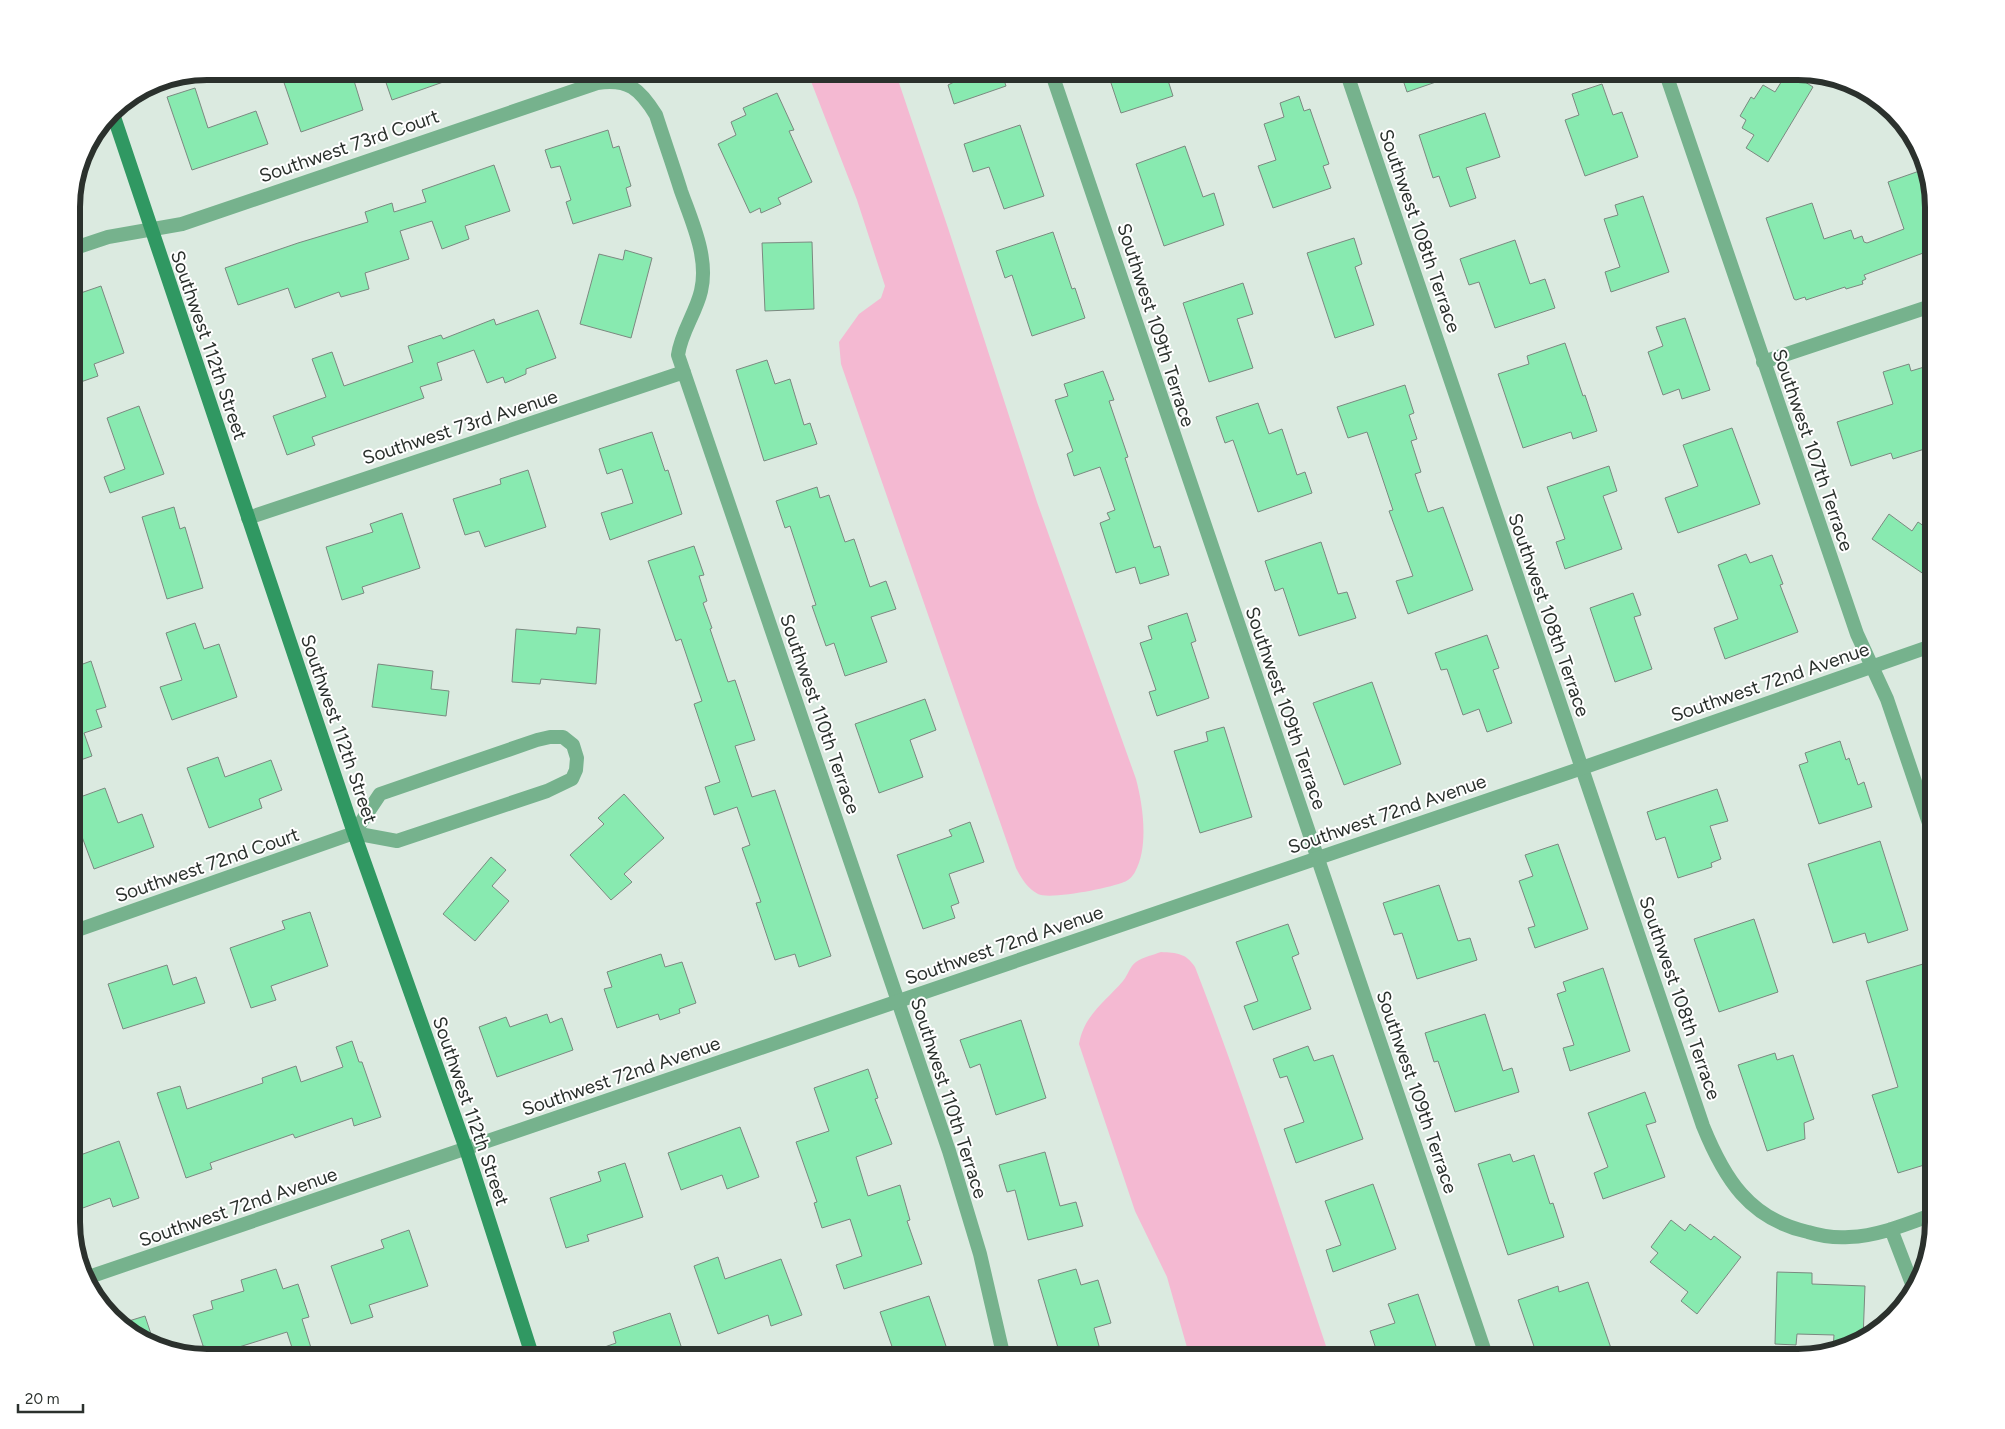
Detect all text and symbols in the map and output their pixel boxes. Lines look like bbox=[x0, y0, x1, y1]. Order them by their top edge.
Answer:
street label: Southwest 73rd Court bbox=[256, 104, 442, 188]
street label: Southwest 108th Terrace bbox=[1374, 126, 1466, 336]
street label: Southwest 109th Terrace bbox=[1112, 220, 1200, 430]
street label: Southwest 112th Street bbox=[166, 247, 252, 443]
street label: Southwest 107th Terrace bbox=[1768, 346, 1858, 554]
street label: Southwest 73rd Avenue bbox=[360, 385, 560, 469]
street label: Southwest 108th Terrace bbox=[1503, 510, 1595, 720]
street label: Southwest 109th Terrace bbox=[1240, 604, 1332, 812]
street label: Southwest 110th Terrace bbox=[775, 611, 865, 817]
street label: Southwest 112th Street bbox=[296, 631, 382, 827]
street label: Southwest 72nd Avenue bbox=[1668, 637, 1872, 727]
street label: Southwest 72nd Avenue bbox=[1285, 769, 1489, 859]
street label: Southwest 72nd Court bbox=[112, 823, 302, 907]
street label: Southwest 108th Terrace bbox=[1634, 893, 1726, 1103]
street label: Southwest 72nd Avenue bbox=[902, 900, 1106, 990]
street label: Southwest 109th Terrace bbox=[1371, 988, 1463, 1196]
street label: Southwest 110th Terrace bbox=[906, 995, 992, 1201]
street label: Southwest 112th Street bbox=[428, 1013, 514, 1209]
street label: Southwest 72nd Avenue bbox=[519, 1031, 723, 1121]
street label: Southwest 72nd Avenue bbox=[136, 1162, 340, 1252]
scale bar bbox=[18, 1382, 82, 1414]
text: 20 m bbox=[25, 1390, 59, 1408]

